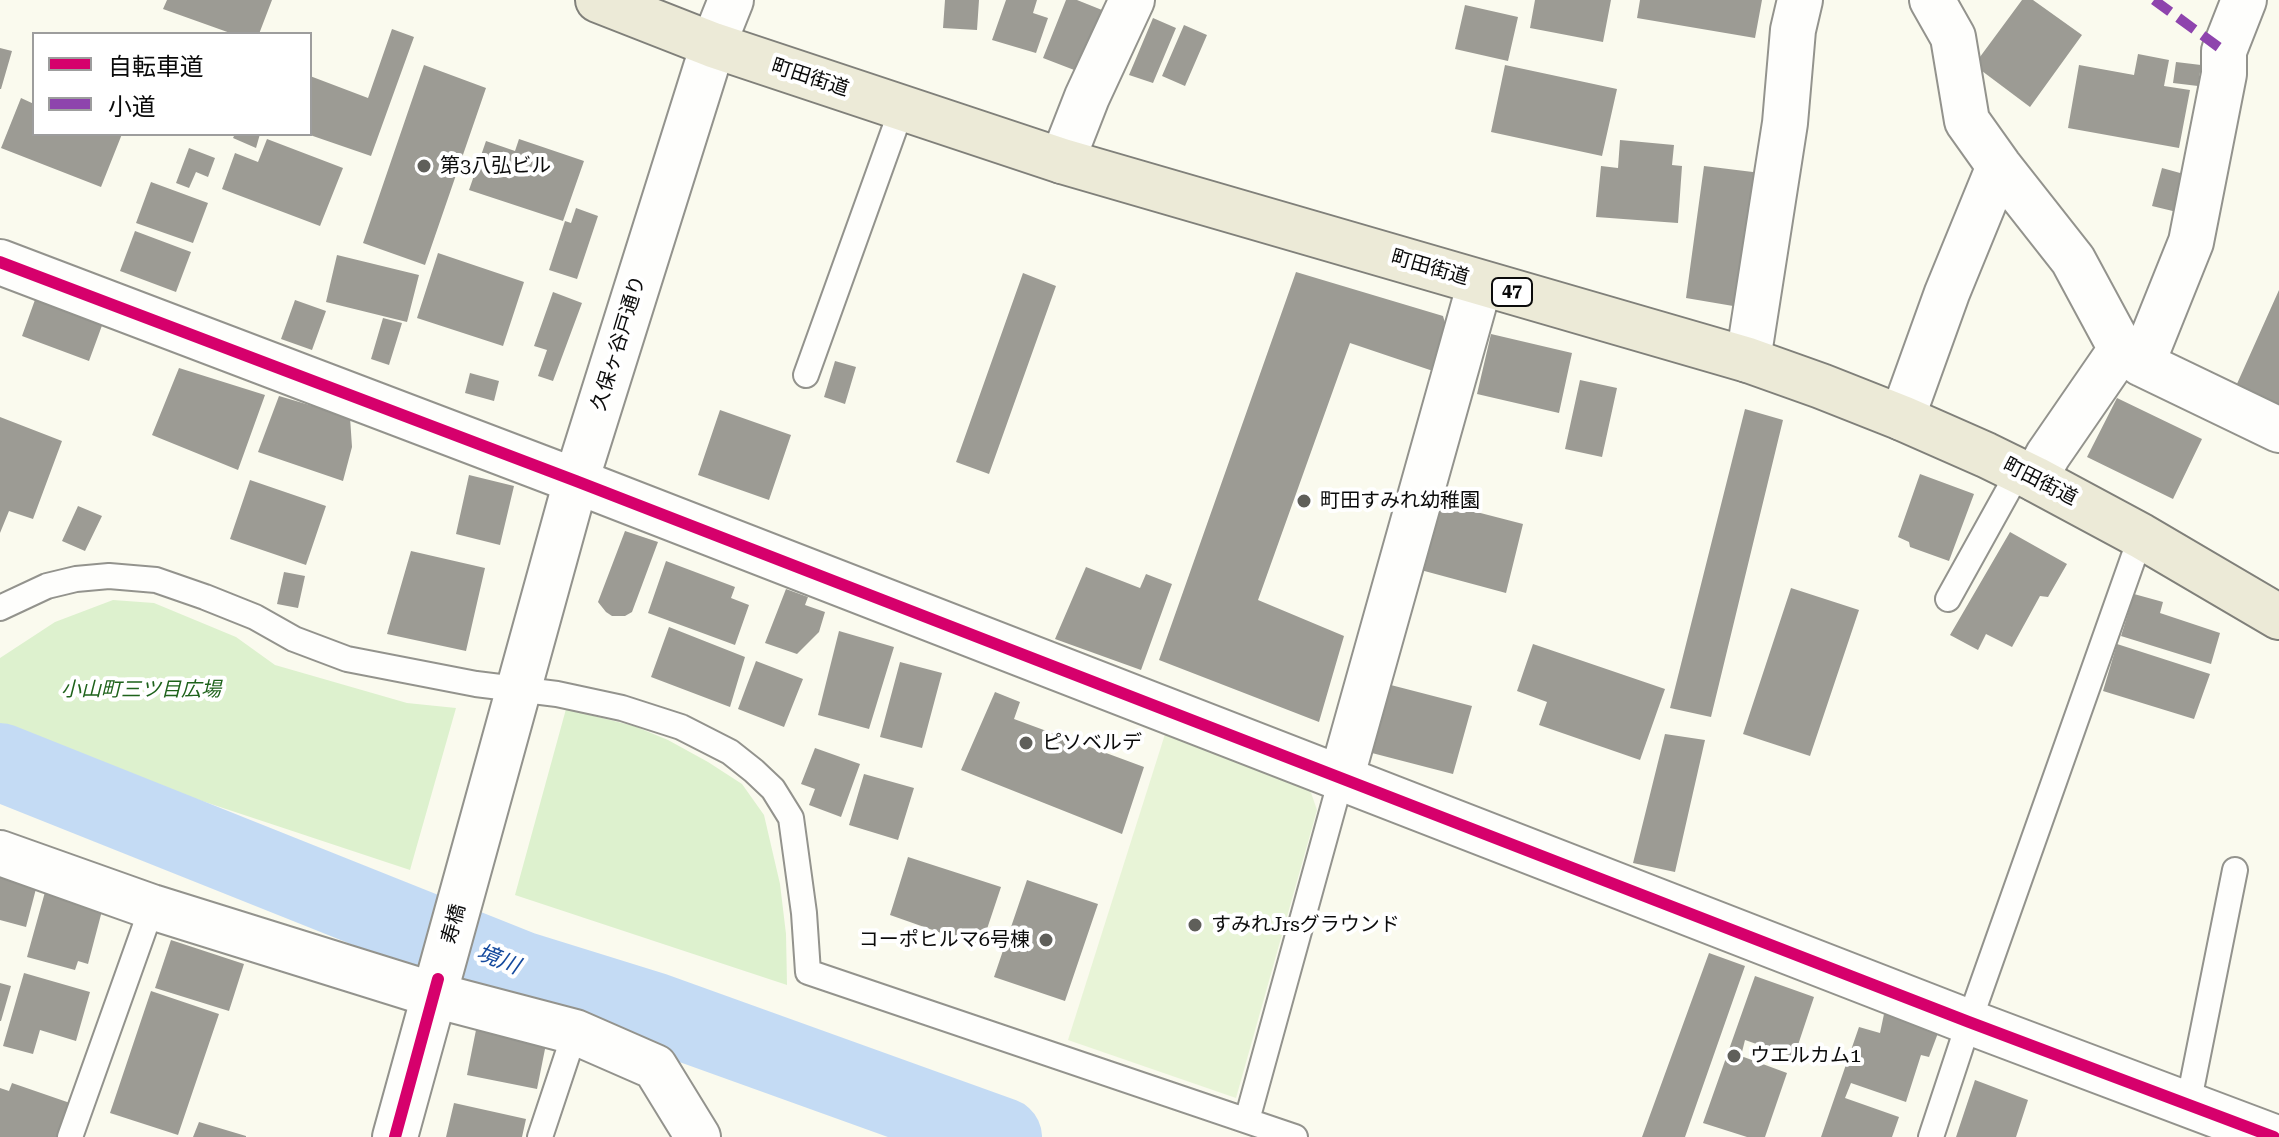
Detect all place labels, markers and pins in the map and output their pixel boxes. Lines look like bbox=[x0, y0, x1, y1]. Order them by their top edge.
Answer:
place label: 第3八弘ビル bbox=[440, 154, 551, 178]
marker: 第3八弘ビル bbox=[415, 157, 433, 175]
place label: 町田すみれ幼稚園 bbox=[1320, 489, 1480, 513]
marker: 町田すみれ幼稚園 bbox=[1295, 492, 1313, 510]
place label: ピソベルデ bbox=[1042, 731, 1142, 755]
marker: ピソベルデ bbox=[1017, 734, 1035, 752]
place label: すみれJrsグラウンド bbox=[1211, 913, 1400, 937]
marker: すみれJrsグラウンド bbox=[1186, 916, 1204, 934]
place label: コーポヒルマ6号棟 bbox=[859, 928, 1030, 952]
marker: コーポヒルマ6号棟 bbox=[1037, 931, 1055, 949]
place label: ウエルカム1 bbox=[1750, 1044, 1861, 1068]
marker: ウエルカム1 bbox=[1725, 1047, 1743, 1065]

